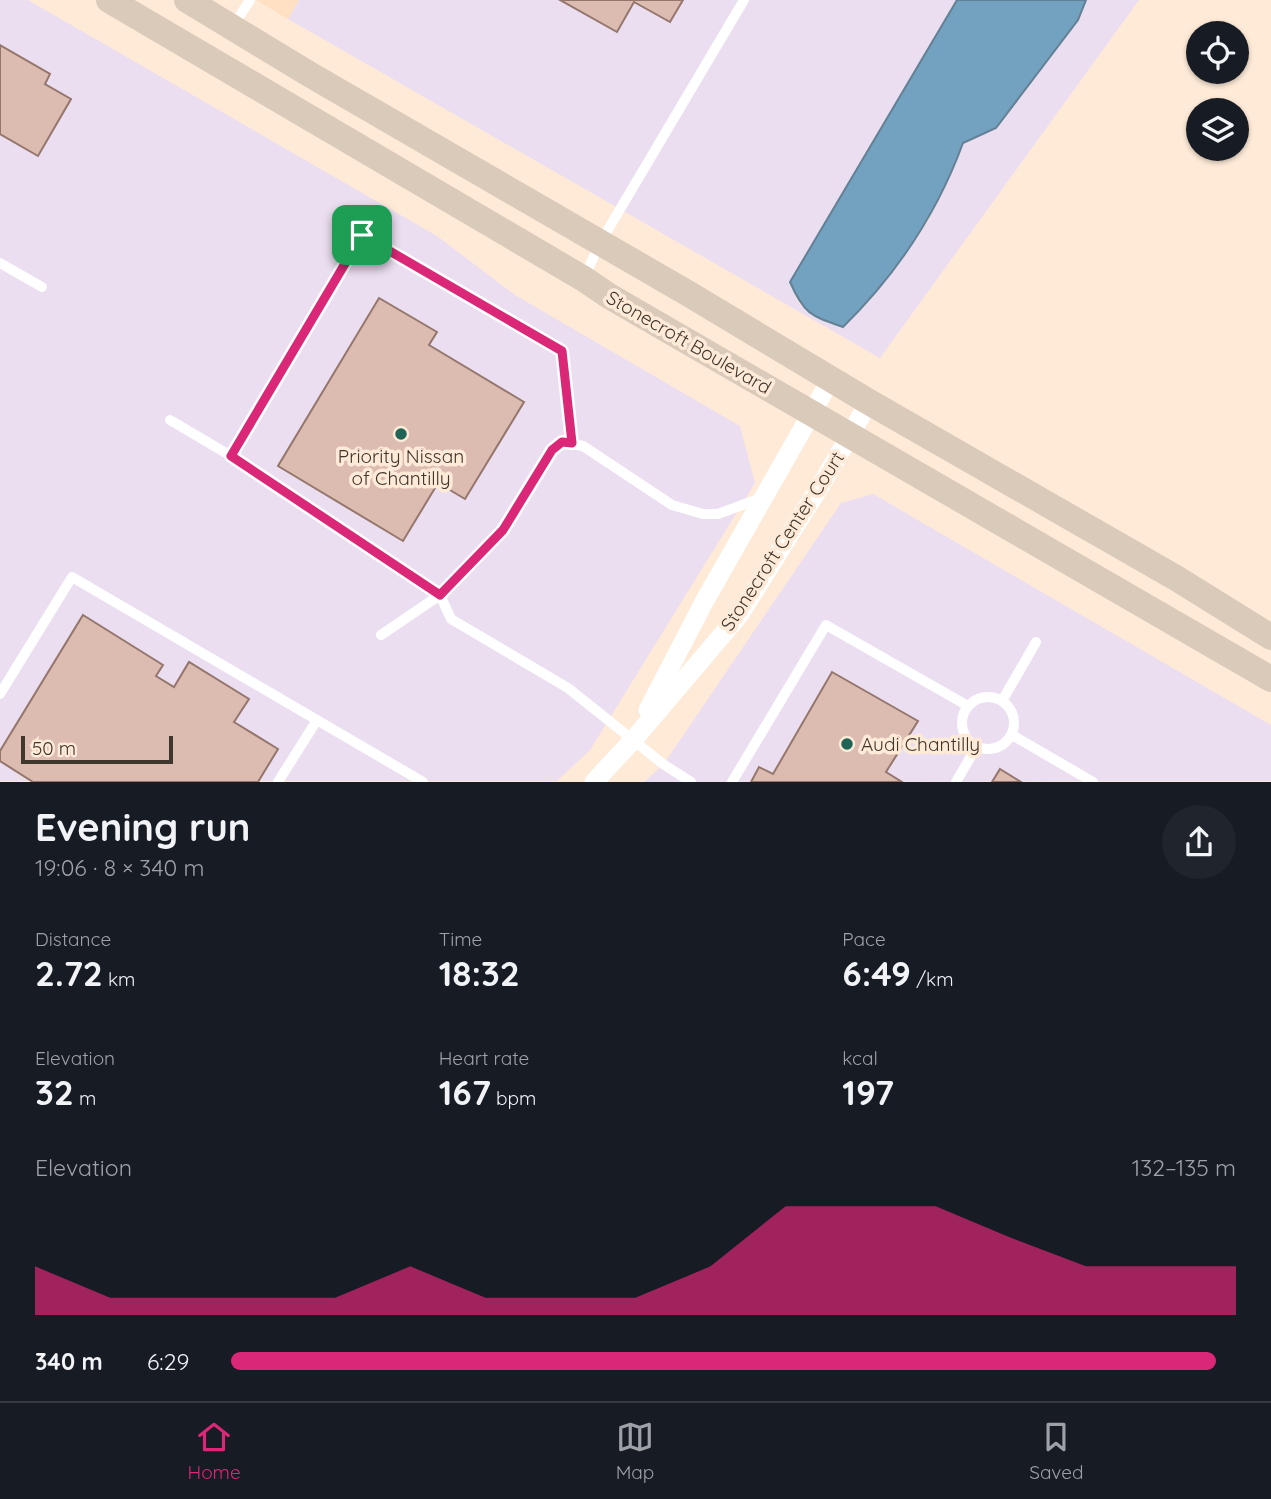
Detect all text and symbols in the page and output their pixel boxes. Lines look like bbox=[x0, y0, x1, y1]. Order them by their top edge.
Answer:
map controls bbox=[1186, 21, 1249, 161]
button: locate bbox=[1186, 21, 1249, 84]
button: layers bbox=[1186, 98, 1249, 161]
pin bbox=[332, 205, 392, 265]
icon: arrive bbox=[343, 216, 381, 254]
street label: Stonecroft Boulevard bbox=[602, 285, 776, 399]
marker: Priority Nissan of Chantilly bbox=[393, 426, 409, 442]
place label: Priority Nissan of Chantilly bbox=[338, 444, 464, 490]
street label: Stonecroft Center Court bbox=[715, 447, 849, 635]
scale bar bbox=[21, 732, 173, 764]
place label: Audi Chantilly bbox=[861, 732, 980, 756]
text: 50 m bbox=[32, 736, 76, 760]
marker: Audi Chantilly bbox=[839, 736, 855, 752]
text: Evening run bbox=[35, 803, 250, 851]
button: share bbox=[1162, 805, 1236, 879]
text: 19:06 · 8 × 340 m bbox=[35, 853, 205, 882]
text: Distance bbox=[35, 927, 111, 951]
text: Time bbox=[439, 927, 482, 951]
text: Pace bbox=[842, 927, 886, 951]
text: 2.72 bbox=[35, 951, 103, 995]
text: 18:32 bbox=[439, 951, 520, 995]
text: 6:49 bbox=[842, 951, 911, 995]
text: km bbox=[103, 967, 135, 991]
text: /km bbox=[911, 967, 954, 991]
text: Elevation bbox=[35, 1046, 115, 1070]
text: Heart rate bbox=[439, 1046, 529, 1070]
text: kcal bbox=[842, 1046, 878, 1070]
text: 32 bbox=[35, 1070, 74, 1114]
text: 167 bbox=[439, 1070, 491, 1114]
text: 197 bbox=[842, 1070, 894, 1114]
text: m bbox=[74, 1086, 96, 1110]
text: bpm bbox=[491, 1086, 536, 1110]
text: Elevation bbox=[35, 1153, 132, 1182]
text: 132–135 m bbox=[1132, 1153, 1236, 1182]
text: 340 m bbox=[35, 1347, 103, 1376]
text: 6:29 bbox=[147, 1347, 189, 1376]
tab: Home bbox=[187, 1418, 241, 1484]
tab: Map bbox=[616, 1418, 654, 1484]
tab: Saved bbox=[1029, 1418, 1084, 1484]

